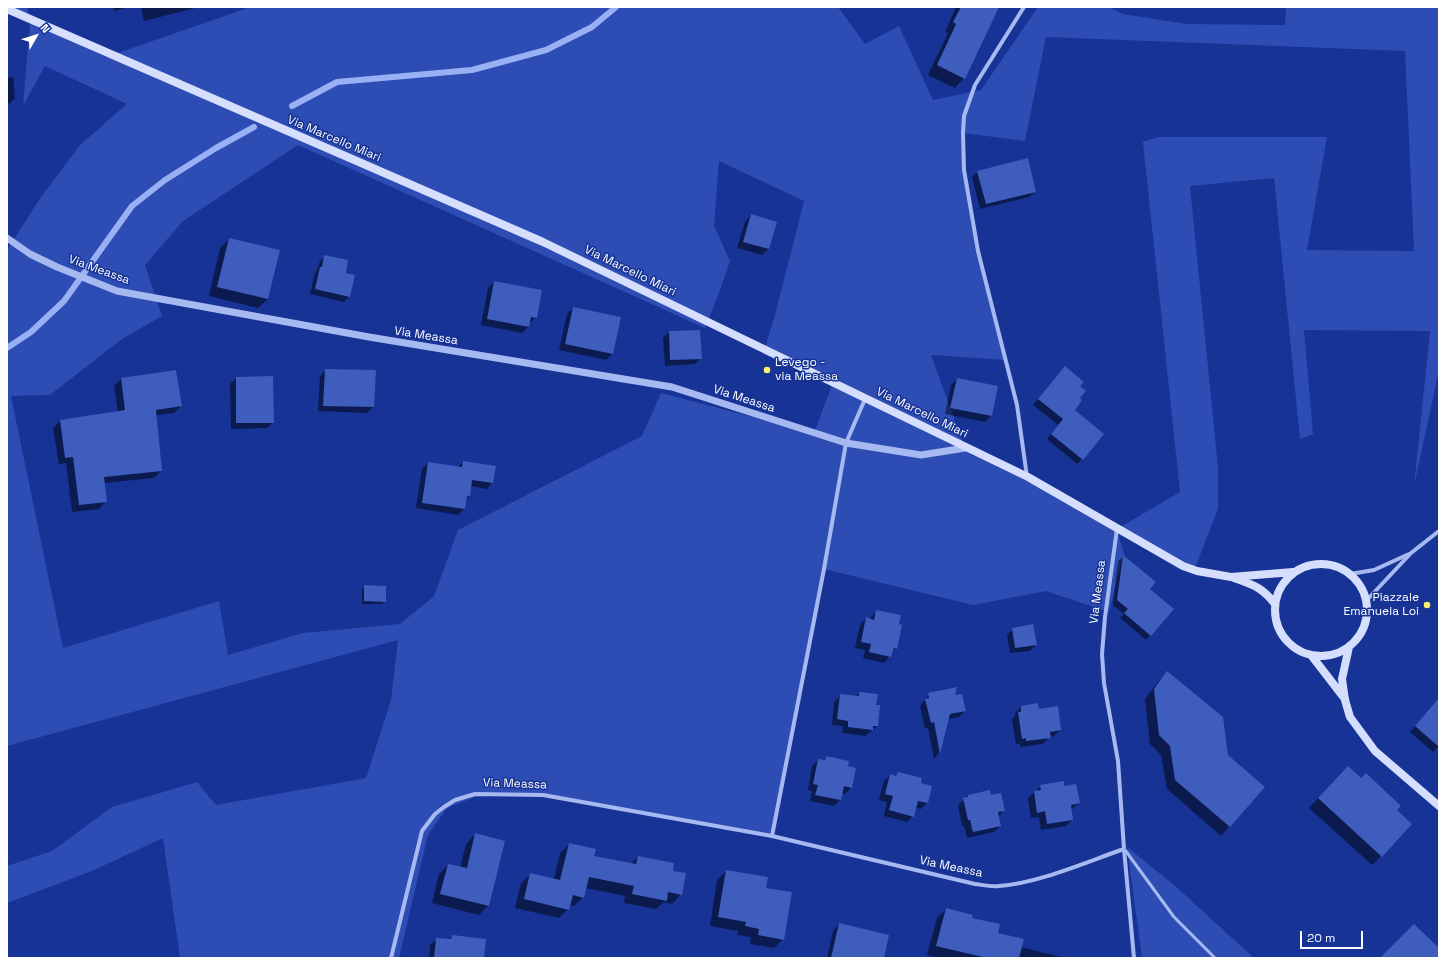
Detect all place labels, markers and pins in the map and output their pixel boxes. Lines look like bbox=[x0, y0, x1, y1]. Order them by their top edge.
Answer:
place label: Levego - via Meassa bbox=[775, 356, 838, 384]
marker: Levego - via Meassa bbox=[762, 365, 772, 375]
place label: Piazzale Emanuela Loi bbox=[1344, 591, 1419, 619]
marker: Piazzale Emanuela Loi bbox=[1422, 600, 1432, 610]

